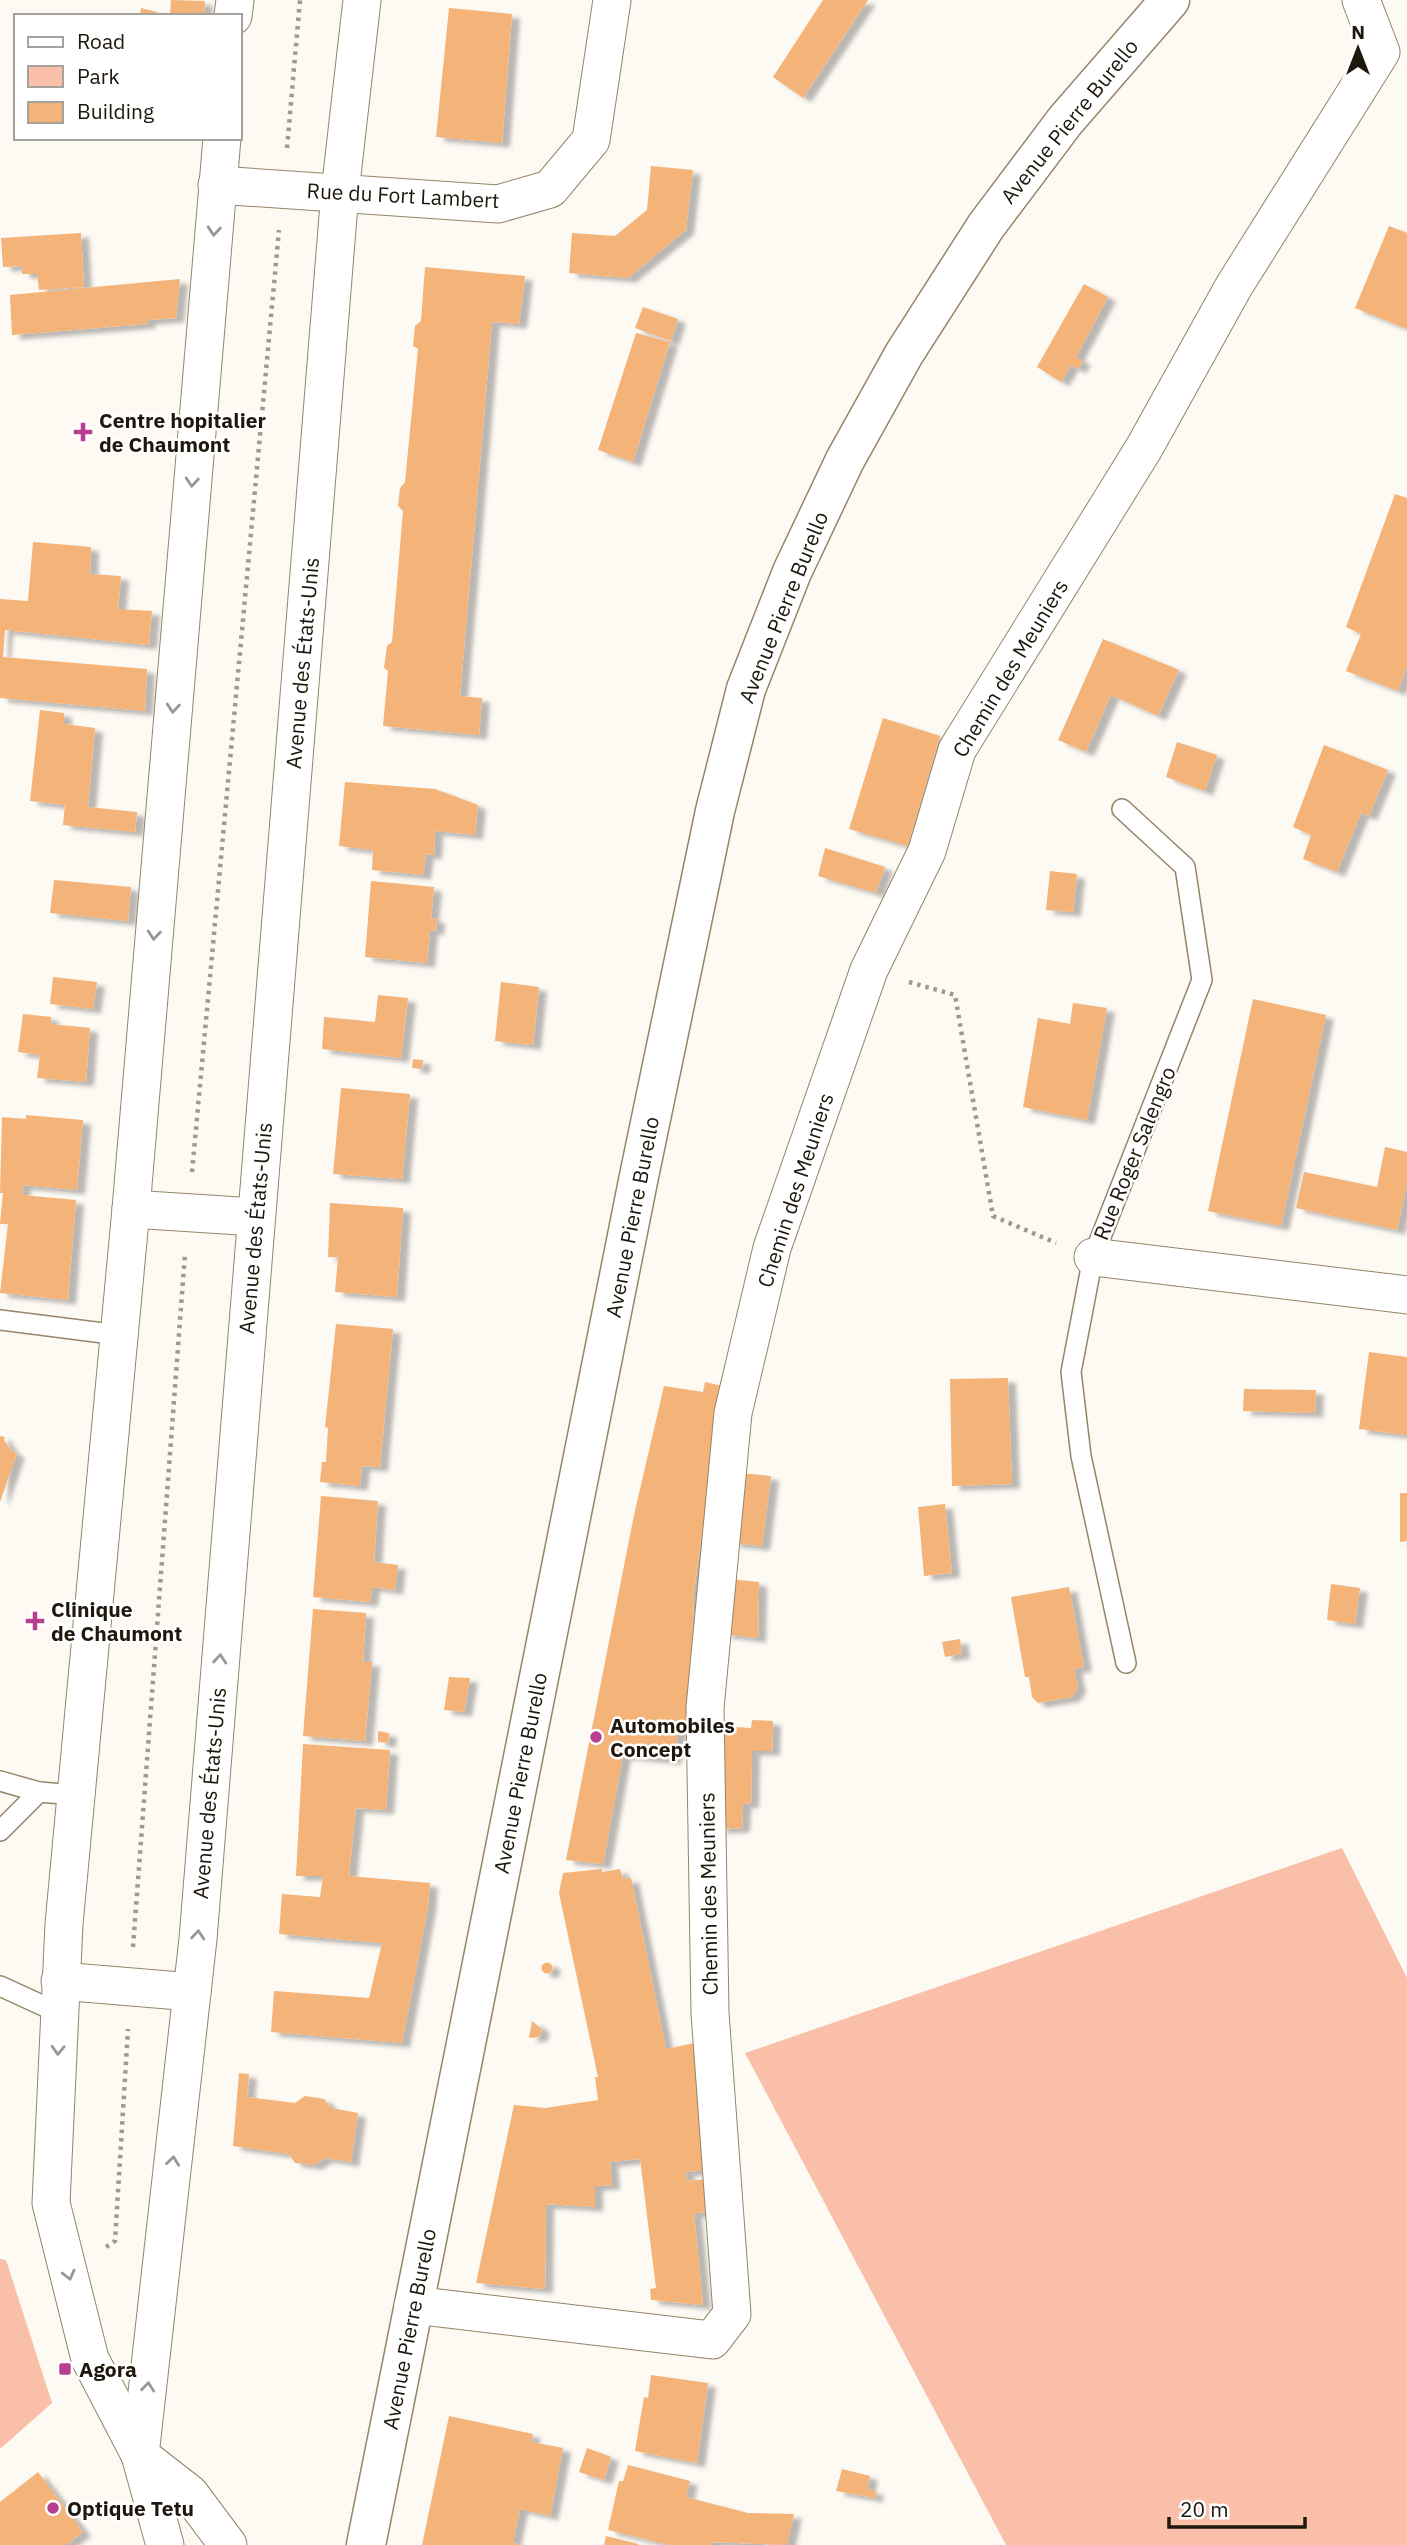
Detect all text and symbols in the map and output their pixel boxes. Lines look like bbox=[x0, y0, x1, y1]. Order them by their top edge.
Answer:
legend bbox=[14, 14, 242, 140]
north arrow bbox=[1323, 14, 1393, 84]
text: N bbox=[1351, 20, 1365, 44]
text: Road bbox=[77, 27, 125, 55]
street label: Avenue Pierre Burello bbox=[994, 33, 1144, 209]
text: Park bbox=[77, 62, 120, 90]
text: Building bbox=[77, 97, 154, 125]
street label: Rue du Fort Lambert bbox=[306, 176, 500, 214]
one-way arrow bbox=[207, 225, 222, 236]
place label: Centre hopitalier de Chaumont bbox=[99, 406, 266, 458]
marker: Centre hopitalier de Chaumont bbox=[73, 422, 93, 442]
one-way arrow bbox=[185, 476, 200, 487]
street label: Avenue Pierre Burello bbox=[732, 507, 834, 707]
street label: Avenue des États-Unis bbox=[279, 556, 325, 770]
street label: Chemin des Meuniers bbox=[946, 574, 1074, 762]
one-way arrow bbox=[166, 703, 181, 714]
one-way arrow bbox=[147, 930, 162, 941]
street label: Rue Roger Salengro bbox=[1086, 1062, 1182, 1244]
street label: Chemin des Meuniers bbox=[750, 1089, 840, 1291]
street label: Avenue Pierre Burello bbox=[599, 1114, 665, 1320]
street label: Avenue des États-Unis bbox=[232, 1121, 278, 1335]
place label: Clinique de Chaumont bbox=[51, 1595, 182, 1647]
marker: Clinique de Chaumont bbox=[25, 1611, 45, 1631]
one-way arrow bbox=[212, 1653, 227, 1664]
street label: Avenue Pierre Burello bbox=[487, 1670, 553, 1876]
street label: Avenue des États-Unis bbox=[186, 1686, 232, 1900]
place label: Automobiles Concept bbox=[610, 1711, 735, 1763]
marker: Automobiles Concept bbox=[588, 1729, 604, 1745]
street label: Chemin des Meuniers bbox=[692, 1792, 724, 1996]
one-way arrow bbox=[190, 1929, 205, 1940]
one-way arrow bbox=[50, 2044, 65, 2055]
one-way arrow bbox=[166, 2155, 181, 2167]
street label: Avenue Pierre Burello bbox=[376, 2226, 442, 2432]
one-way arrow bbox=[61, 2269, 75, 2281]
place label: Agora bbox=[79, 2355, 137, 2383]
marker: Agora bbox=[57, 2361, 73, 2377]
one-way arrow bbox=[140, 2381, 155, 2393]
scale bar bbox=[1169, 2486, 1306, 2530]
place label: Optique Tetu bbox=[67, 2494, 194, 2522]
text: 20 m bbox=[1180, 2495, 1229, 2523]
marker: Optique Tetu bbox=[45, 2500, 61, 2516]

